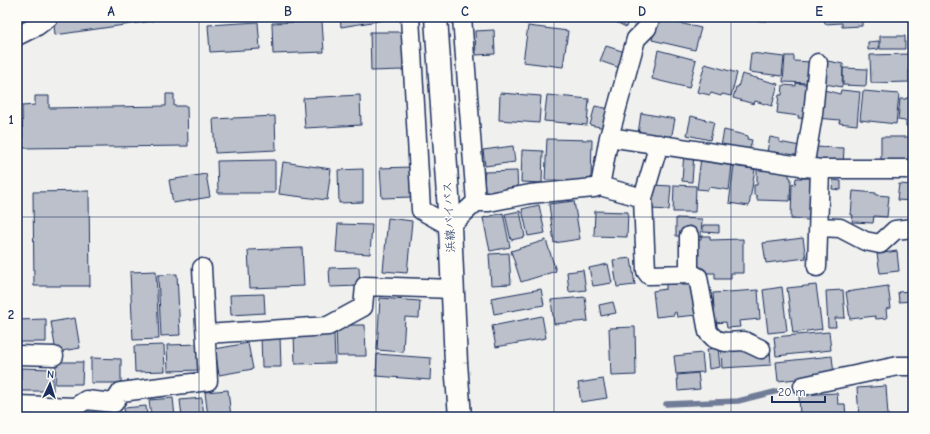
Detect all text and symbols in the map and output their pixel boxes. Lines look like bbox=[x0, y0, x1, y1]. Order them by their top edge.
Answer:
text: A bbox=[107, 4, 115, 19]
text: B bbox=[284, 4, 292, 19]
text: C bbox=[461, 4, 469, 19]
text: D bbox=[638, 4, 646, 19]
text: E bbox=[815, 4, 823, 19]
text: 1 bbox=[8, 112, 14, 127]
street label: 浜線バイパス bbox=[440, 181, 458, 253]
text: 2 bbox=[8, 307, 14, 322]
north arrow bbox=[30, 364, 70, 404]
text: N bbox=[47, 368, 55, 381]
scale bar bbox=[772, 378, 825, 404]
text: 20 m bbox=[778, 385, 806, 399]

